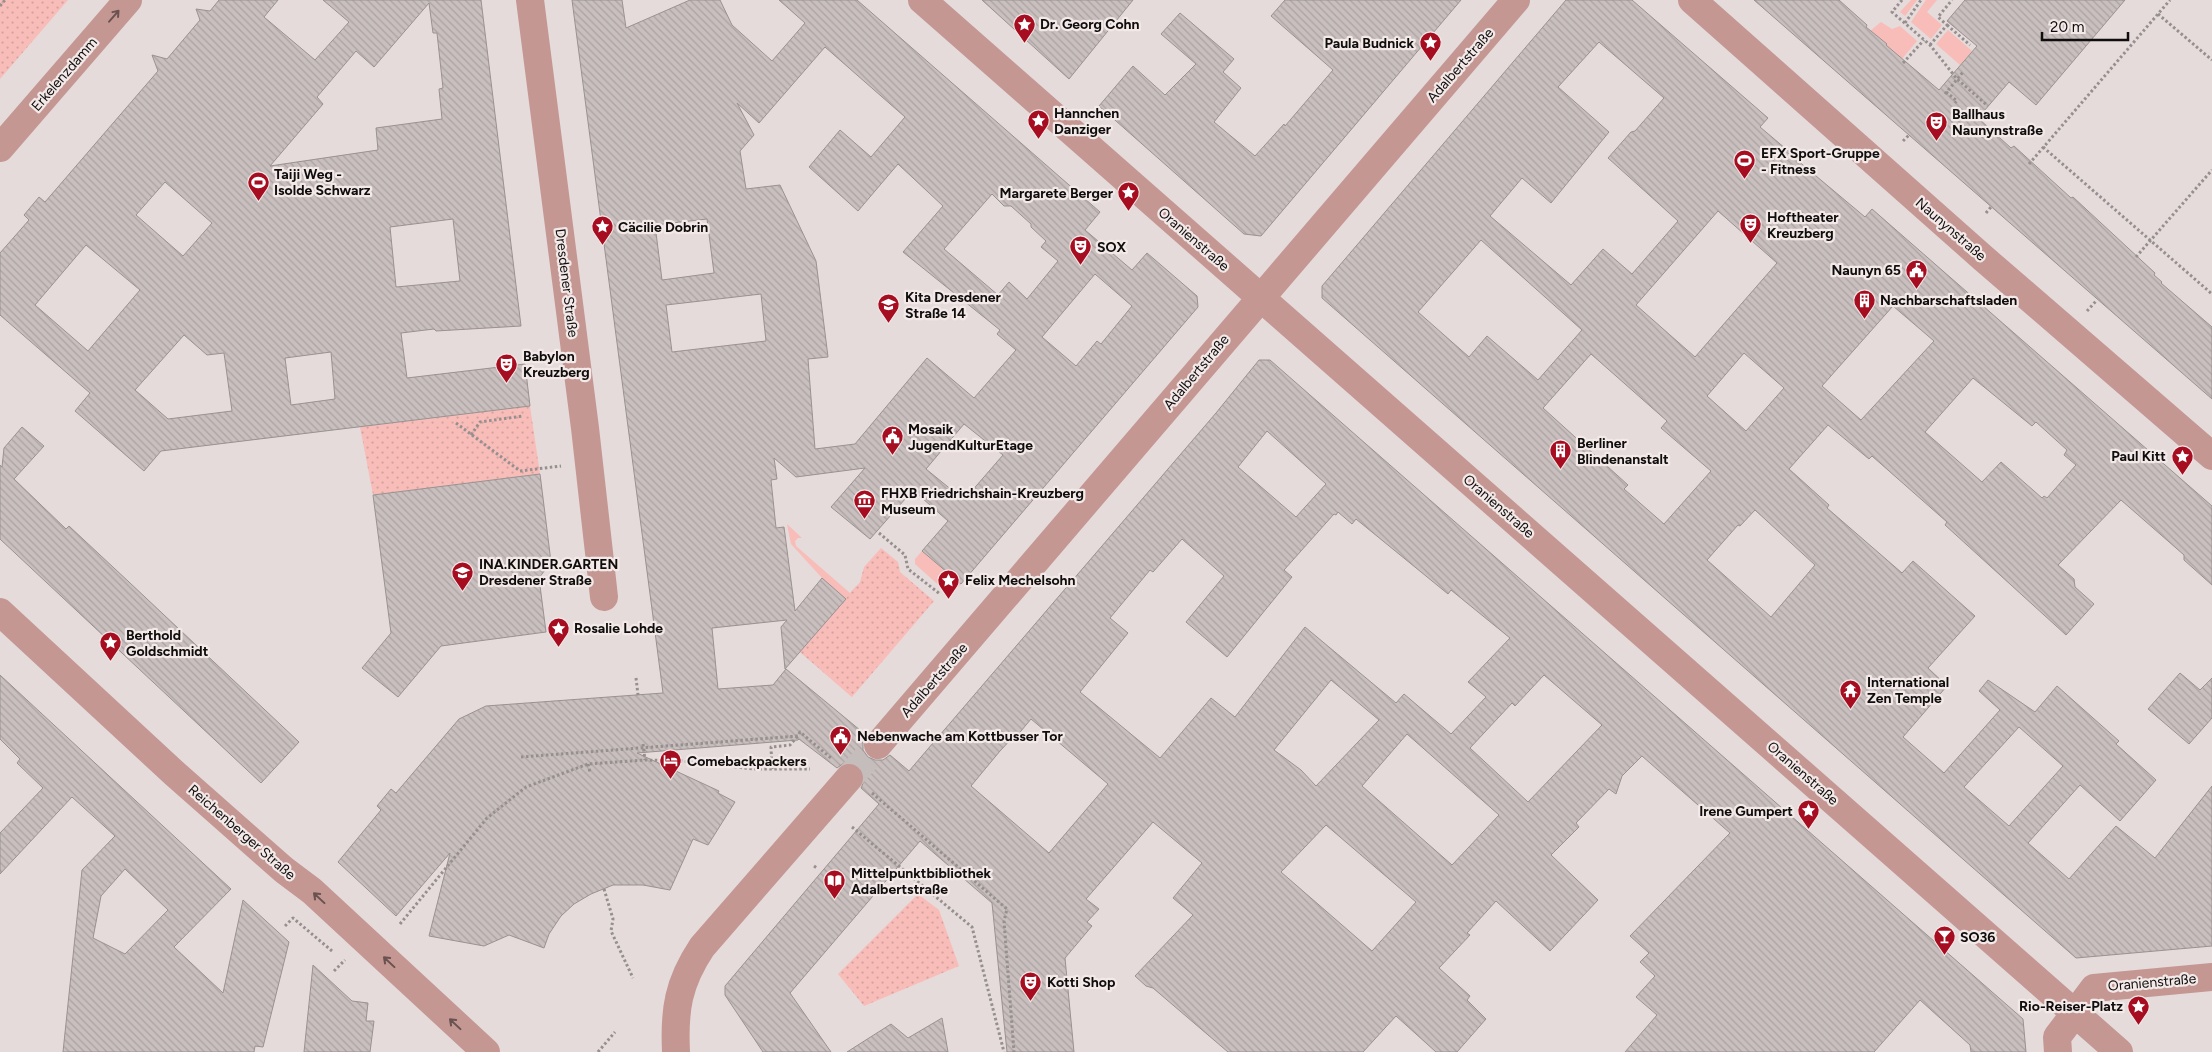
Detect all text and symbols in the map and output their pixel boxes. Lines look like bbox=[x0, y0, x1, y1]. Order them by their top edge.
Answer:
one-way arrow bbox=[109, 9, 120, 22]
scale bar bbox=[2042, 10, 2128, 42]
place icon: Dr. Georg Cohn bbox=[1012, 12, 1036, 43]
place label: Dr. Georg Cohn bbox=[1040, 16, 1140, 33]
text: 20 m bbox=[2050, 18, 2084, 36]
street label: Adalbertstraße bbox=[1423, 24, 1497, 106]
place icon: Paula Budnick bbox=[1418, 31, 1442, 62]
street label: Erkelenzdamm bbox=[28, 34, 101, 115]
place label: Paula Budnick bbox=[1324, 35, 1414, 52]
place label: Hannchen Danziger bbox=[1054, 105, 1119, 138]
place label: Ballhaus Naunynstraße bbox=[1952, 106, 2043, 139]
place icon: Hannchen Danziger bbox=[1026, 109, 1050, 140]
theatre icon: Ballhaus Naunynstraße bbox=[1924, 110, 1948, 141]
place label: EFX Sport-Gruppe - Fitness bbox=[1761, 145, 1880, 178]
sports icon: EFX Sport-Gruppe - Fitness bbox=[1733, 149, 1757, 180]
place label: Taiji Weg - Isolde Schwarz bbox=[274, 166, 371, 199]
sports icon: Taiji Weg - Isolde Schwarz bbox=[246, 170, 270, 201]
place icon: Margarete Berger bbox=[1117, 181, 1141, 212]
place label: Margarete Berger bbox=[1000, 185, 1114, 202]
street label: Naunynstraße bbox=[1912, 194, 1990, 265]
street label: Oranienstraße bbox=[1155, 204, 1233, 275]
place label: Hoftheater Kreuzberg bbox=[1767, 209, 1839, 242]
theatre icon: Hoftheater Kreuzberg bbox=[1739, 213, 1763, 244]
place icon: Cäcilie Dobrin bbox=[590, 215, 614, 246]
place label: Cäcilie Dobrin bbox=[618, 219, 708, 236]
street label: Dresdener Straße bbox=[551, 228, 582, 339]
theatre icon: SOX bbox=[1069, 235, 1093, 266]
place label: SOX bbox=[1097, 239, 1127, 256]
public building icon: Naunyn 65 bbox=[1905, 258, 1929, 289]
place label: Naunyn 65 bbox=[1831, 262, 1901, 279]
building icon: Nachbarschaftsladen bbox=[1852, 288, 1876, 319]
place label: Kita Dresdener Straße 14 bbox=[905, 289, 1001, 322]
place label: Nachbarschaftsladen bbox=[1880, 292, 2017, 309]
school or university icon: Kita Dresdener Straße 14 bbox=[877, 293, 901, 324]
street label: Adalbertstraße bbox=[1160, 331, 1233, 413]
place label: Babylon Kreuzberg bbox=[523, 348, 590, 381]
theatre icon: Babylon Kreuzberg bbox=[495, 352, 519, 383]
place label: Mosaik JugendKulturEtage bbox=[908, 421, 1033, 454]
public building icon: Mosaik JugendKulturEtage bbox=[880, 425, 904, 456]
place label: Berliner Blindenanstalt bbox=[1577, 435, 1669, 468]
building icon: Berliner Blindenanstalt bbox=[1549, 439, 1573, 470]
place icon: Paul Kitt bbox=[2170, 444, 2194, 475]
place label: Paul Kitt bbox=[2111, 448, 2166, 465]
street label: Oranienstraße bbox=[1460, 471, 1538, 542]
place label: FHXB Friedrichshain-Kreuzberg Museum bbox=[881, 485, 1084, 518]
museum icon: FHXB Friedrichshain-Kreuzberg Museum bbox=[853, 489, 877, 520]
place label: INA.KINDER.GARTEN Dresdener Straße bbox=[479, 556, 618, 589]
school or university icon: INA.KINDER.GARTEN Dresdener Straße bbox=[451, 560, 475, 591]
place icon: Felix Mechelsohn bbox=[937, 568, 961, 599]
place label: Felix Mechelsohn bbox=[965, 572, 1076, 589]
place icon: Rosalie Lohde bbox=[546, 616, 570, 647]
place label: Rosalie Lohde bbox=[574, 620, 663, 637]
place label: Berthold Goldschmidt bbox=[126, 627, 209, 660]
place icon: Berthold Goldschmidt bbox=[98, 631, 122, 662]
street label: Adalbertstraße bbox=[897, 639, 971, 721]
place label: International Zen Temple bbox=[1867, 674, 1949, 707]
temple icon: International Zen Temple bbox=[1839, 678, 1863, 709]
public building icon: Nebenwache am Kottbusser Tor bbox=[829, 724, 853, 755]
place label: Nebenwache am Kottbusser Tor bbox=[857, 728, 1063, 745]
street label: Oranienstraße bbox=[1764, 738, 1842, 809]
hotel icon: Comebackpackers bbox=[659, 749, 683, 780]
place label: Comebackpackers bbox=[687, 753, 807, 770]
street label: Reichenberger Straße bbox=[185, 781, 299, 884]
place icon: Irene Gumpert bbox=[1797, 799, 1821, 830]
place label: Irene Gumpert bbox=[1699, 803, 1793, 820]
place label: Mittelpunktbibliothek Adalbertstraße bbox=[851, 865, 991, 898]
library icon: Mittelpunktbibliothek Adalbertstraße bbox=[823, 869, 847, 900]
one-way arrow bbox=[313, 892, 326, 903]
bar icon: SO36 bbox=[1932, 925, 1956, 956]
place label: SO36 bbox=[1960, 929, 1995, 946]
one-way arrow bbox=[382, 956, 395, 968]
theatre icon: Kotti Shop bbox=[1019, 970, 1043, 1001]
street label: Oranienstraße bbox=[2107, 970, 2197, 995]
place label: Kotti Shop bbox=[1047, 974, 1115, 991]
place icon: Rio-Reiser-Platz bbox=[2127, 994, 2151, 1025]
place label: Rio-Reiser-Platz bbox=[2019, 998, 2123, 1015]
one-way arrow bbox=[449, 1018, 461, 1030]

